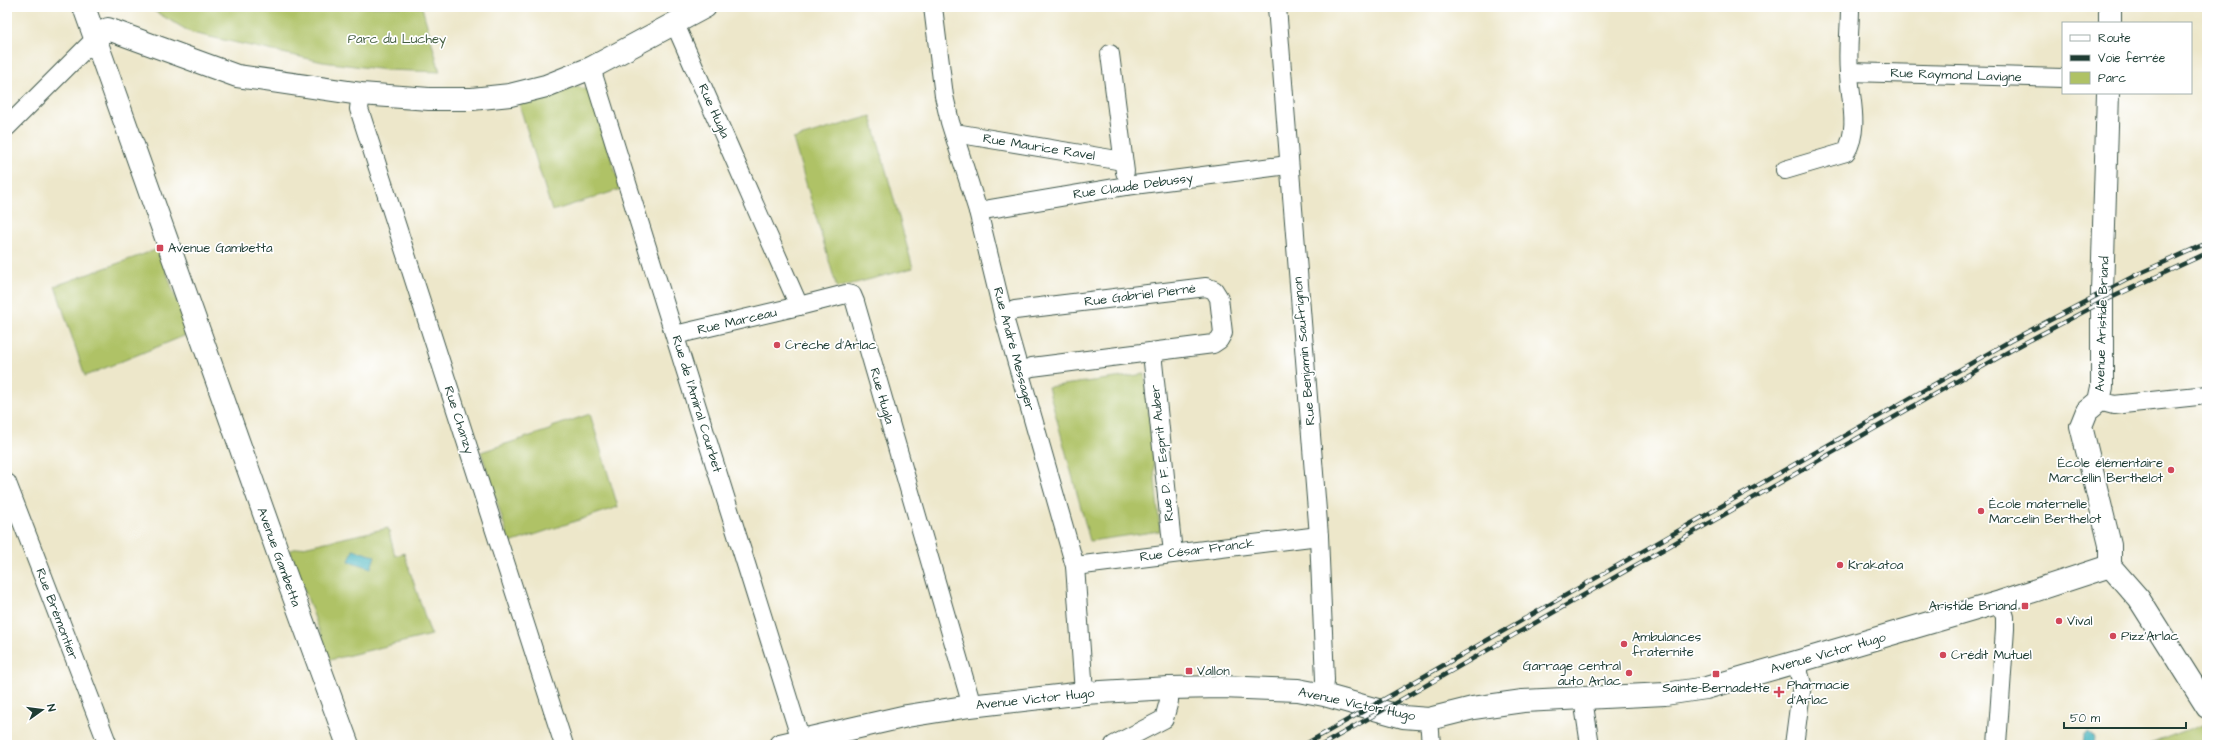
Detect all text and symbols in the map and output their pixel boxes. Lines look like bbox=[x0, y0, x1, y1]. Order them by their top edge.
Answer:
legend bbox=[2062, 22, 2192, 94]
park label: Parc du Luchey bbox=[348, 30, 446, 49]
text: Route bbox=[2098, 30, 2131, 47]
text: Voie ferrée bbox=[2098, 50, 2166, 67]
street label: Rue Raymond Lavigne bbox=[1890, 64, 2022, 87]
text: Parc bbox=[2098, 70, 2126, 87]
street label: Rue Hugla bbox=[693, 81, 734, 142]
street label: Rue Maurice Ravel bbox=[982, 129, 1096, 165]
street label: Rue Claude Debussy bbox=[1072, 169, 1194, 204]
place label: Avenue Gambetta bbox=[168, 239, 273, 257]
marker: Avenue Gambetta bbox=[155, 243, 165, 253]
street label: Avenue Aristide Briand bbox=[2091, 256, 2113, 392]
street label: Rue Benjamin Saufrignon bbox=[1288, 275, 1320, 426]
street label: Rue Gabriel Pierné bbox=[1083, 279, 1197, 311]
street label: Rue André Messager bbox=[988, 285, 1039, 413]
street label: Rue Marceau bbox=[695, 303, 779, 339]
street label: Rue de l'Amiral Courbet bbox=[668, 333, 727, 475]
place label: Crèche d'Arlac bbox=[785, 336, 876, 354]
marker: Crèche d'Arlac bbox=[772, 340, 782, 350]
street label: Rue Hugla bbox=[864, 366, 899, 427]
street label: Rue Chanzy bbox=[439, 384, 478, 457]
street label: Rue D. F. Esprit Auber bbox=[1146, 384, 1178, 522]
place label: École élémentaire Marcellin Berthelot bbox=[2049, 454, 2164, 487]
marker: École élémentaire Marcellin Berthelot bbox=[2166, 465, 2176, 475]
place label: École maternelle Marcelin Berthelot bbox=[1989, 495, 2102, 528]
street label: Avenue Gambetta bbox=[253, 505, 305, 610]
marker: École maternelle Marcelin Berthelot bbox=[1976, 506, 1986, 516]
street label: Rue César Franck bbox=[1139, 534, 1255, 566]
place label: Krakatoa bbox=[1848, 556, 1904, 574]
marker: Krakatoa bbox=[1835, 560, 1845, 570]
street label: Rue Brémontier bbox=[31, 566, 83, 662]
place label: Aristide Briand bbox=[1929, 597, 2017, 615]
marker: Aristide Briand bbox=[2020, 601, 2030, 611]
place label: Vival bbox=[2067, 612, 2093, 630]
marker: Vival bbox=[2054, 616, 2064, 626]
place label: Pizz'Arlac bbox=[2121, 627, 2179, 645]
place label: Ambulances fraternite bbox=[1632, 628, 1702, 661]
street label: Avenue Victor Hugo bbox=[1768, 628, 1889, 679]
marker: Pizz'Arlac bbox=[2108, 631, 2118, 641]
marker: Ambulances fraternite bbox=[1619, 639, 1629, 649]
place label: Crédit Mutuel bbox=[1951, 646, 2032, 664]
marker: Crédit Mutuel bbox=[1938, 650, 1948, 660]
place label: Garrage central auto Arlac bbox=[1523, 657, 1621, 690]
place label: Vallon bbox=[1197, 662, 1230, 680]
marker: Vallon bbox=[1184, 666, 1194, 676]
marker: Garrage central auto Arlac bbox=[1624, 668, 1634, 678]
marker: Sainte-Bernadette bbox=[1711, 669, 1721, 679]
place label: Pharmacie d'Arlac bbox=[1787, 676, 1849, 709]
place label: Sainte-Bernadette bbox=[1662, 679, 1770, 697]
street label: Avenue Victor Hugo bbox=[1297, 683, 1418, 726]
street label: Avenue Victor Hugo bbox=[975, 684, 1096, 715]
marker: Pharmacie d'Arlac bbox=[1774, 687, 1784, 697]
north arrow bbox=[22, 690, 62, 730]
text: N bbox=[43, 703, 59, 713]
scale bar bbox=[2064, 704, 2186, 730]
text: 50 m bbox=[2070, 710, 2101, 727]

